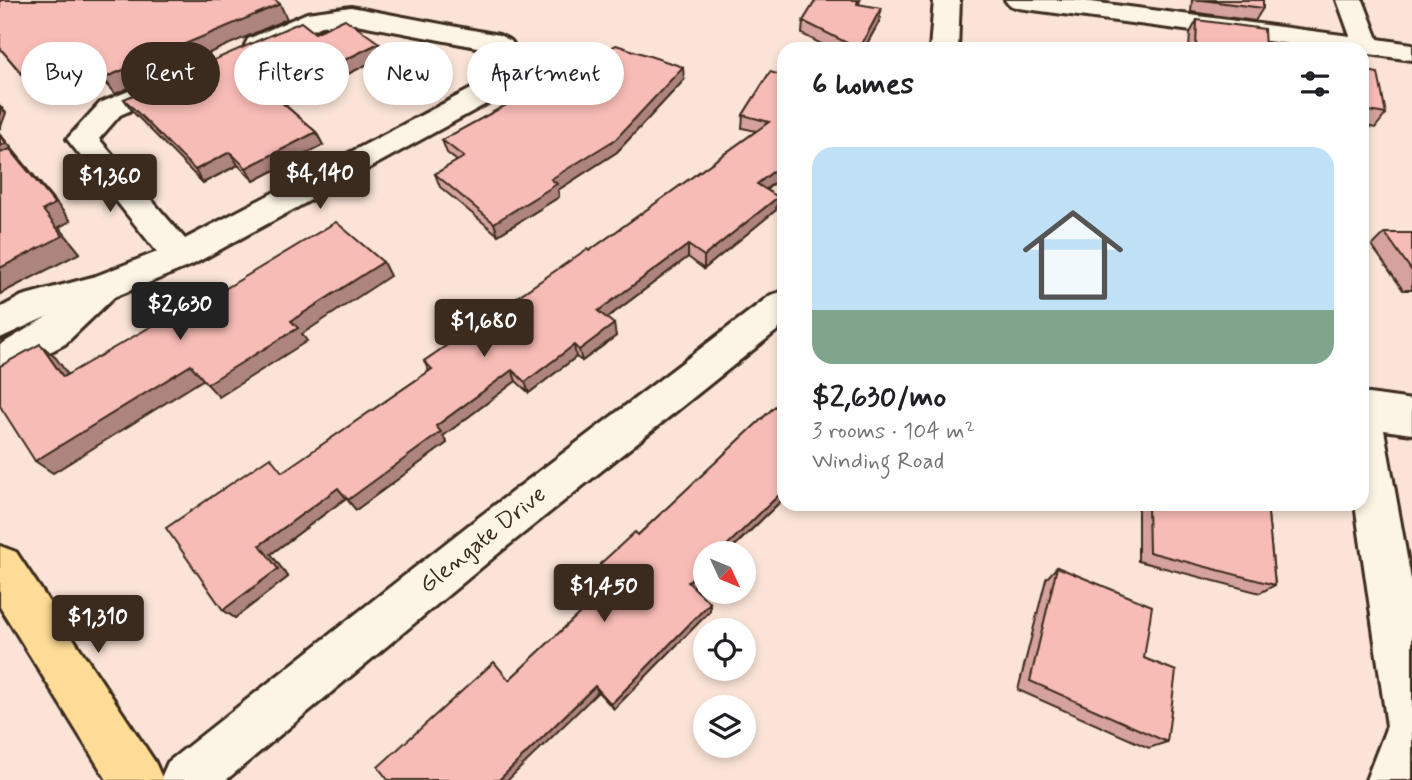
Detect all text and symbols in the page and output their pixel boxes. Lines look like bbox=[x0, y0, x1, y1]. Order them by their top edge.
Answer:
chip: Buy bbox=[21, 42, 107, 105]
chip: Rent bbox=[121, 42, 220, 105]
chip: Filters bbox=[234, 42, 349, 105]
chip: New bbox=[363, 42, 453, 105]
chip: Apartment bbox=[467, 42, 624, 105]
text: 6 homes bbox=[812, 65, 914, 104]
icon: filters bbox=[1296, 65, 1334, 103]
pin: $4,140 bbox=[263, 152, 377, 211]
pin: $1,360 bbox=[53, 154, 167, 214]
text: $4,140 bbox=[286, 159, 354, 189]
text: $1,360 bbox=[79, 162, 141, 192]
icon: home bbox=[1010, 192, 1136, 318]
pin: $2,630 bbox=[123, 282, 237, 342]
text: $2,630 bbox=[148, 290, 212, 320]
pin: $1,680 bbox=[427, 300, 541, 359]
text: $1,680 bbox=[451, 307, 517, 337]
text: $2,630/mo bbox=[812, 378, 946, 417]
text: 3 rooms · 104 m² bbox=[812, 417, 975, 447]
text: Winding Road bbox=[812, 447, 944, 477]
street label: Glengate Drive bbox=[413, 479, 553, 601]
north arrow bbox=[693, 541, 756, 604]
map controls bbox=[693, 541, 756, 758]
pin: $1,450 bbox=[547, 564, 661, 624]
text: $1,450 bbox=[570, 572, 638, 602]
pin: $1,310 bbox=[41, 596, 155, 655]
text: $1,310 bbox=[68, 603, 128, 633]
button: locate bbox=[693, 618, 756, 681]
button: layers bbox=[693, 695, 756, 758]

